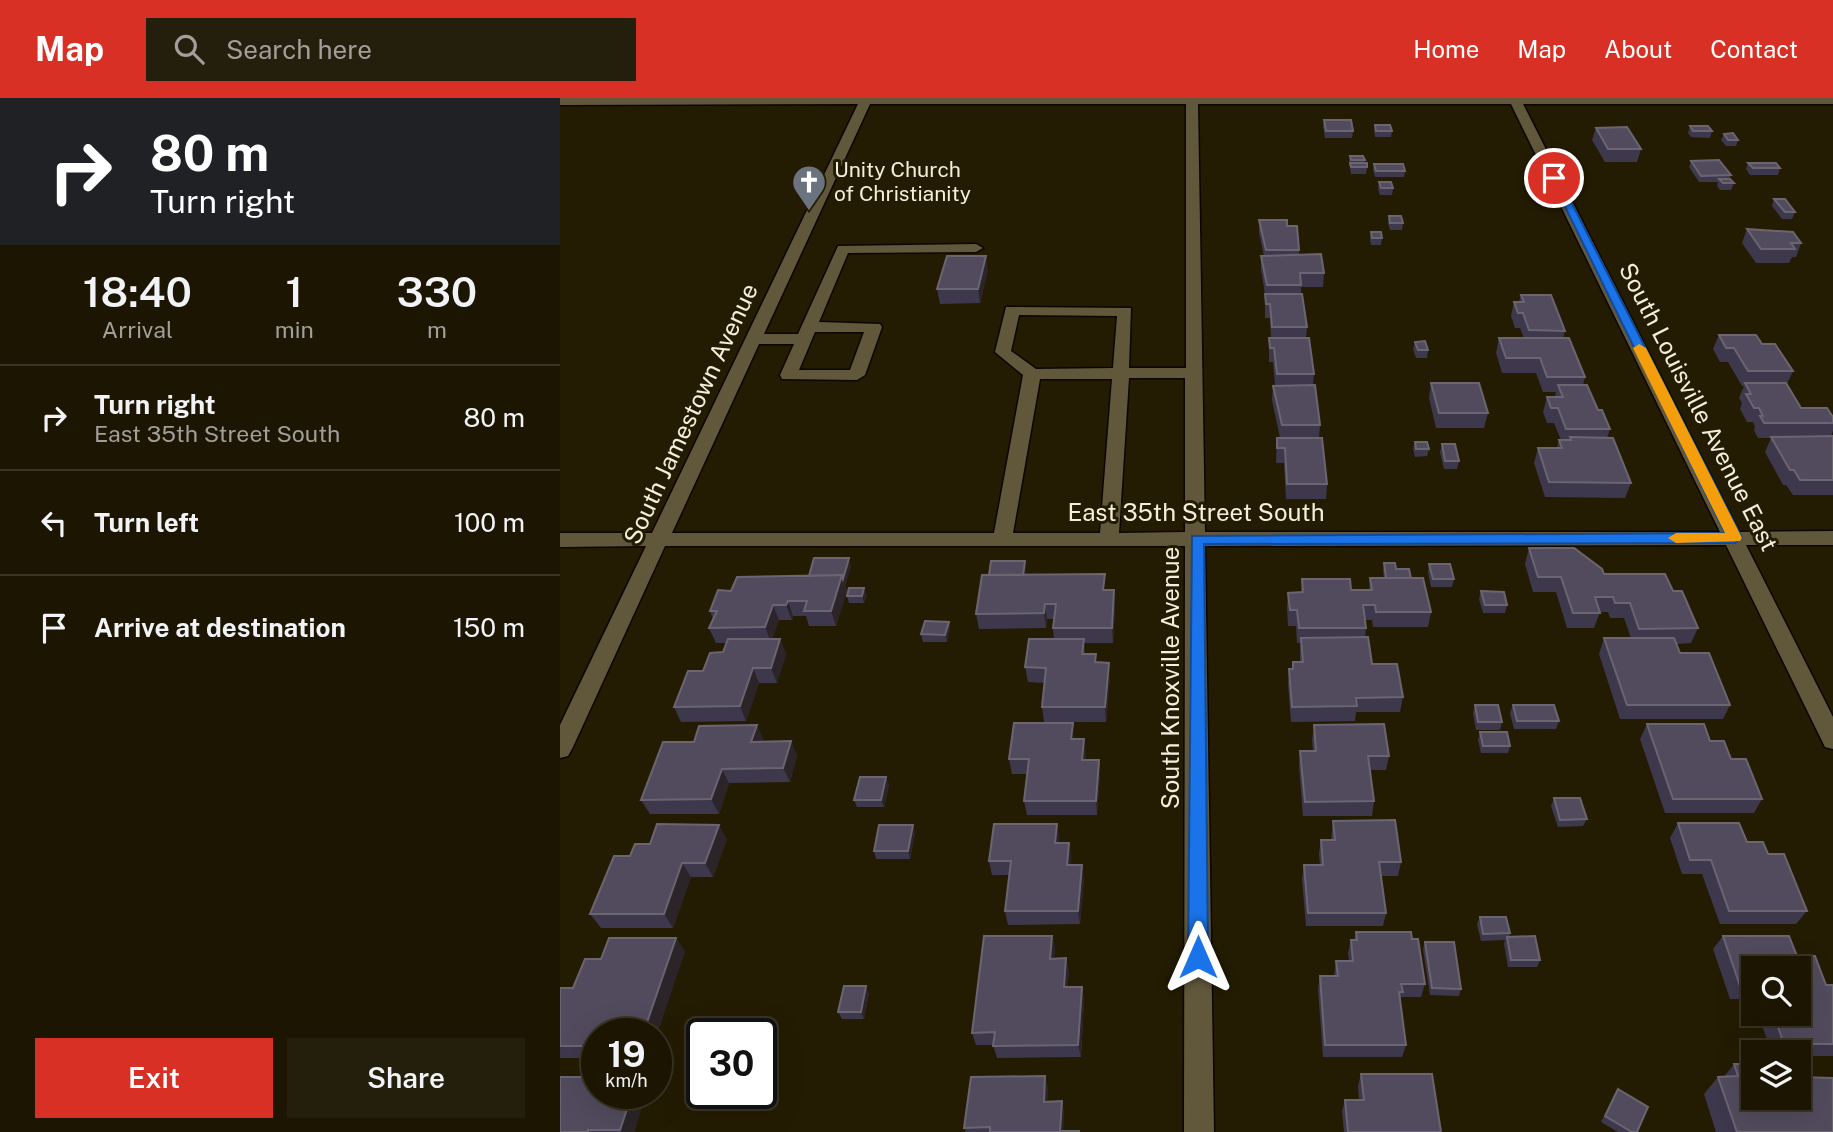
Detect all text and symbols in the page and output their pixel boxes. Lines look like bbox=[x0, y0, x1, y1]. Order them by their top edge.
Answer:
search box bbox=[146, 18, 636, 81]
text: Map bbox=[35, 30, 104, 68]
icon: search bbox=[170, 30, 208, 68]
text: Search here bbox=[226, 34, 372, 65]
text: Home bbox=[1413, 35, 1479, 63]
text: Map bbox=[1517, 35, 1566, 63]
text: About bbox=[1604, 35, 1672, 63]
text: Contact bbox=[1710, 35, 1798, 63]
text: 80 m bbox=[150, 124, 269, 182]
icon: right bbox=[35, 126, 126, 217]
pin bbox=[1524, 148, 1584, 208]
place label: Unity Church of Christianity bbox=[834, 157, 971, 206]
icon: arrive bbox=[1535, 159, 1573, 197]
church icon: Unity Church of Christianity bbox=[790, 163, 828, 212]
text: Turn right bbox=[150, 183, 295, 220]
street label: South Louisville Avenue East bbox=[1614, 258, 1784, 555]
text: 18:40 bbox=[83, 267, 192, 316]
text: 1 bbox=[285, 267, 303, 316]
text: 330 bbox=[397, 267, 477, 316]
street label: South Jamestown Avenue bbox=[617, 279, 763, 548]
text: Arrival bbox=[102, 316, 173, 343]
text: min bbox=[275, 316, 314, 343]
text: m bbox=[427, 316, 447, 343]
text: Turn right bbox=[94, 389, 216, 420]
icon: right bbox=[35, 399, 73, 437]
text: 80 m bbox=[464, 402, 525, 433]
text: East 35th Street South bbox=[94, 420, 340, 447]
street label: East 35th Street South bbox=[1067, 498, 1325, 526]
icon: left bbox=[35, 504, 73, 542]
text: Turn left bbox=[94, 507, 199, 538]
text: 100 m bbox=[454, 507, 525, 538]
street label: South Knoxville Avenue bbox=[1156, 547, 1184, 809]
icon: arrive bbox=[35, 609, 73, 647]
text: Arrive at destination bbox=[94, 612, 346, 643]
text: 150 m bbox=[453, 612, 525, 643]
position arrow bbox=[1161, 920, 1235, 994]
map controls bbox=[1741, 956, 1811, 1110]
button: search bbox=[1741, 956, 1811, 1026]
speed limit sign: 30 bbox=[686, 1018, 777, 1109]
text: 19 bbox=[607, 1034, 646, 1075]
button: Exit bbox=[35, 1038, 273, 1118]
button: Share bbox=[287, 1038, 525, 1118]
button: layers bbox=[1741, 1040, 1811, 1110]
text: km/h bbox=[605, 1070, 648, 1091]

